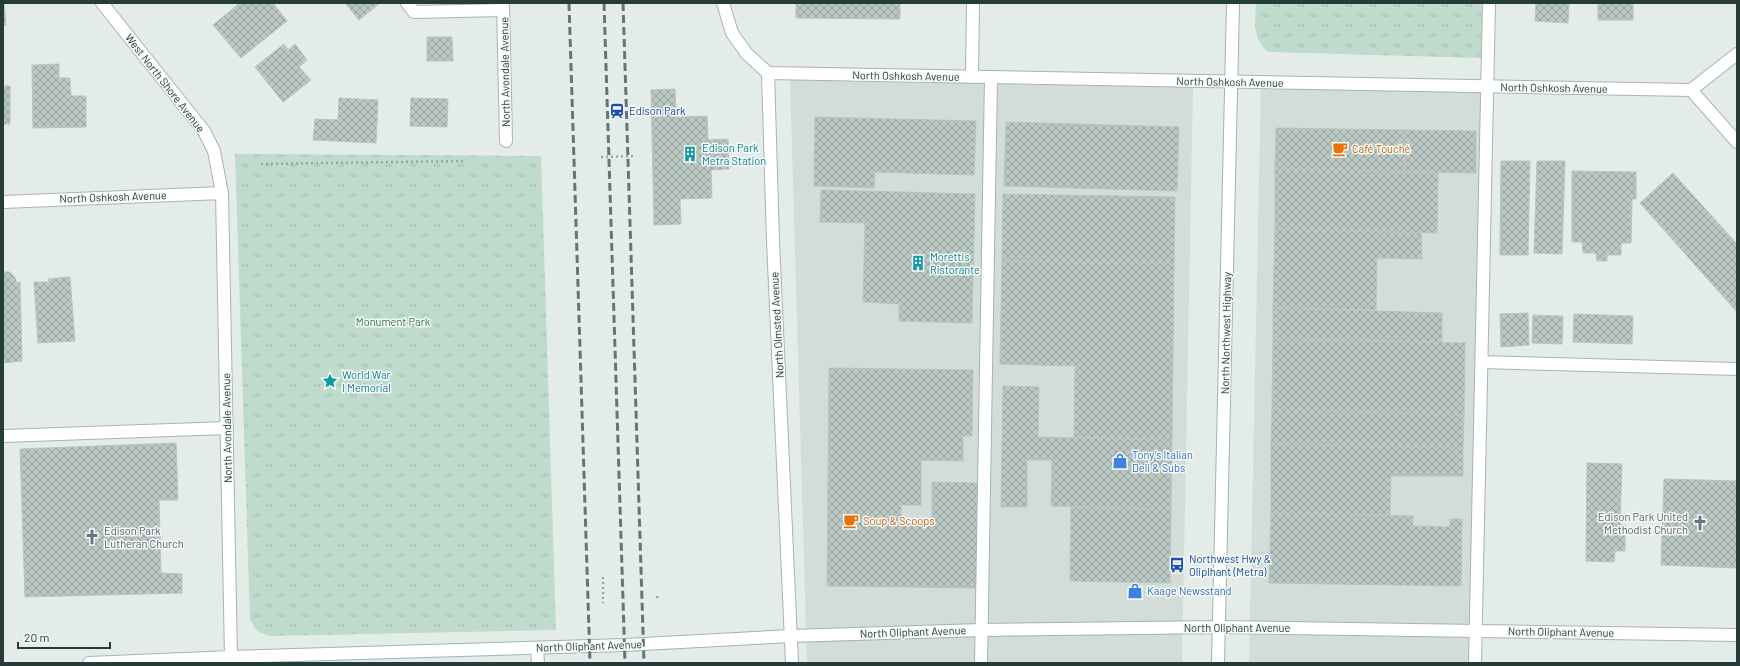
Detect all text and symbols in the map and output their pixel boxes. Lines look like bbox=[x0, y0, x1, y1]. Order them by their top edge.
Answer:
street label: North Avondale Avenue bbox=[497, 17, 512, 127]
street label: West North Shore Avenue bbox=[123, 31, 208, 135]
street label: North Oshkosh Avenue bbox=[852, 68, 960, 83]
street label: North Oshkosh Avenue bbox=[1176, 74, 1284, 89]
street label: North Oshkosh Avenue bbox=[1500, 80, 1608, 95]
station icon: Edison Park bbox=[608, 102, 626, 120]
place label: Edison Park bbox=[629, 104, 686, 117]
cafe icon: Café Touché bbox=[1331, 140, 1349, 158]
place label: Edison Park Metra Station bbox=[702, 141, 766, 167]
place label: Café Touché bbox=[1352, 142, 1411, 155]
building icon: Edison Park Metra Station bbox=[681, 145, 699, 163]
street label: North Oshkosh Avenue bbox=[59, 188, 167, 205]
place label: Morettis Ristorante bbox=[930, 250, 980, 276]
building icon: Morettis Ristorante bbox=[909, 254, 927, 272]
street label: North Olmsted Avenue bbox=[767, 271, 786, 378]
street label: North Northwest Highway bbox=[1218, 272, 1233, 394]
park label: Monument Park bbox=[356, 315, 431, 328]
place label: World War I Memorial bbox=[342, 368, 391, 394]
place icon: World War I Memorial bbox=[321, 372, 339, 390]
street label: North Avondale Avenue bbox=[219, 373, 234, 483]
place label: Tony’s Italian Deli & Subs bbox=[1132, 448, 1193, 474]
shop icon: Tony’s Italian Deli & Subs bbox=[1111, 452, 1129, 470]
place label: Edison Park United Methodist Church bbox=[1598, 510, 1688, 536]
cafe icon: Soup & Scoops bbox=[842, 512, 860, 530]
place label: Soup & Scoops bbox=[863, 514, 935, 527]
church icon: Edison Park United Methodist Church bbox=[1691, 514, 1709, 532]
place label: Edison Park Lutheran Church bbox=[104, 524, 184, 550]
church icon: Edison Park Lutheran Church bbox=[83, 528, 101, 546]
place label: Northwest Hwy & Oliplhant (Metra) bbox=[1189, 552, 1271, 578]
bus stop icon: Northwest Hwy & Oliplhant (Metra) bbox=[1168, 556, 1186, 574]
shop icon: Kaage Newsstand bbox=[1126, 582, 1144, 600]
place label: Kaage Newsstand bbox=[1147, 584, 1232, 597]
street label: North Oliphant Avenue bbox=[1184, 621, 1290, 634]
street label: North Oliphant Avenue bbox=[859, 623, 967, 640]
scale bar bbox=[18, 624, 110, 650]
street label: North Oliphant Avenue bbox=[1508, 624, 1615, 639]
text: 20 m bbox=[24, 630, 50, 644]
street label: North Oliphant Avenue bbox=[535, 637, 643, 654]

